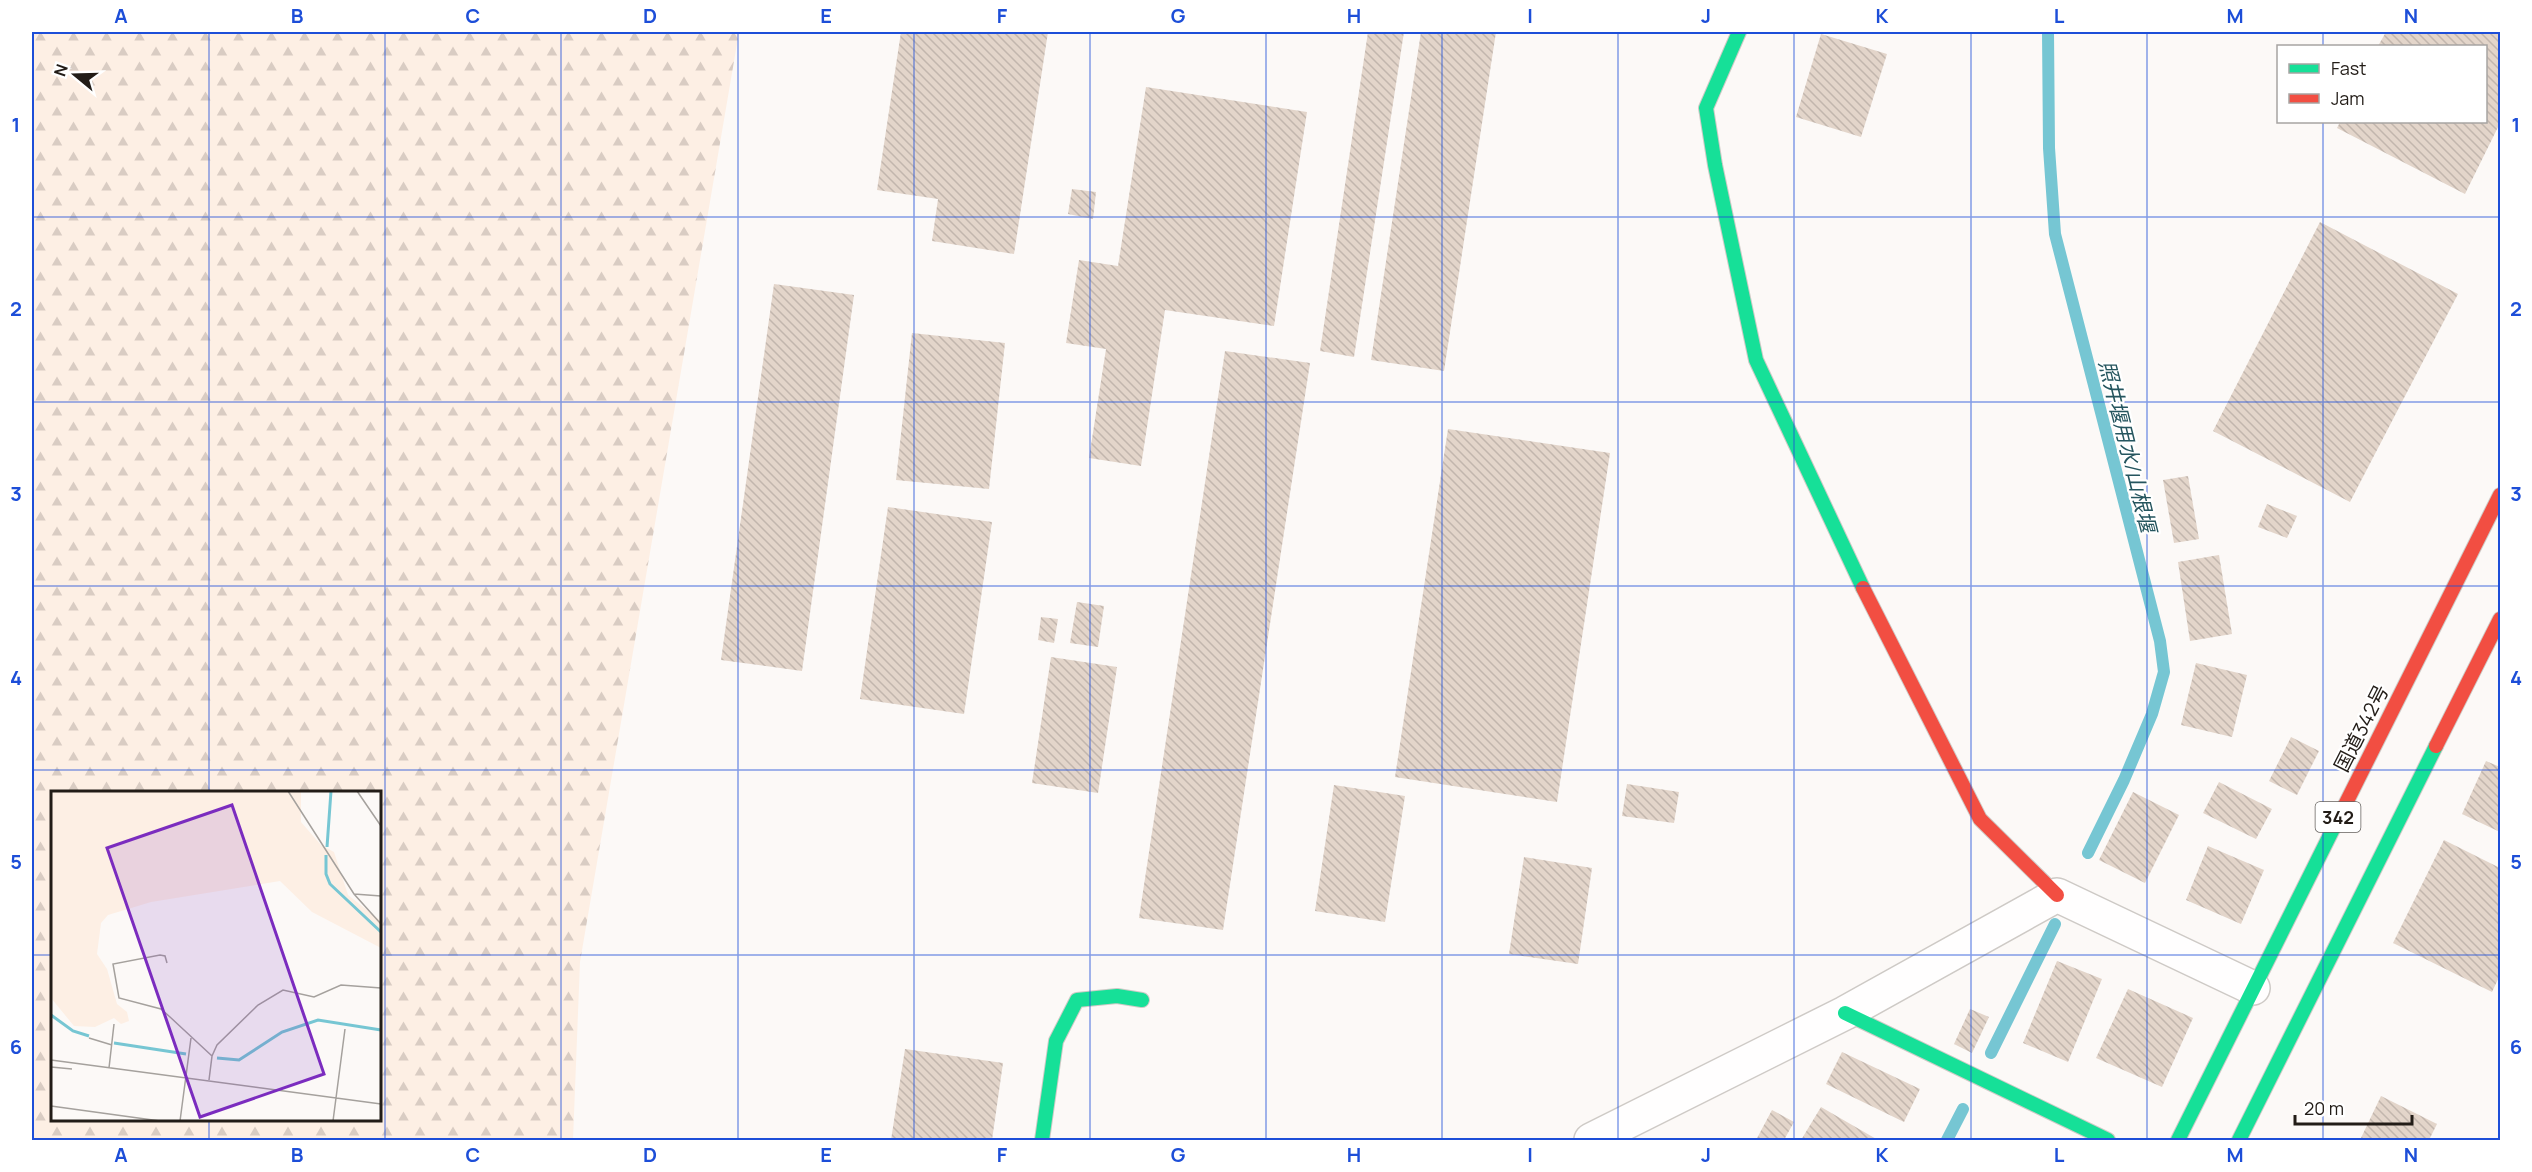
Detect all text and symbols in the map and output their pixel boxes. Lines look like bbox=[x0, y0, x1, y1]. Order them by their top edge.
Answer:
text: A bbox=[114, 2, 128, 29]
text: B bbox=[291, 2, 304, 29]
text: C bbox=[466, 2, 480, 29]
text: D bbox=[643, 2, 657, 29]
text: E bbox=[820, 2, 832, 29]
text: F bbox=[997, 2, 1008, 29]
text: G bbox=[1171, 2, 1186, 29]
text: H bbox=[1347, 2, 1361, 29]
text: I bbox=[1527, 2, 1533, 29]
text: J bbox=[1701, 2, 1711, 29]
text: K bbox=[1876, 2, 1889, 29]
text: L bbox=[2054, 2, 2065, 29]
text: M bbox=[2226, 2, 2244, 29]
text: N bbox=[2404, 2, 2418, 29]
north arrow bbox=[45, 45, 105, 105]
legend bbox=[2277, 45, 2487, 123]
text: Fast bbox=[2331, 56, 2366, 80]
text: N bbox=[49, 61, 73, 79]
text: Jam bbox=[2331, 86, 2365, 110]
text: 1 bbox=[12, 111, 20, 138]
text: 1 bbox=[2512, 111, 2520, 138]
text: 2 bbox=[10, 295, 22, 322]
text: 2 bbox=[2510, 295, 2522, 322]
water label: 照井堰用水/山根堰 bbox=[2093, 357, 2164, 539]
text: 3 bbox=[10, 480, 22, 507]
text: 3 bbox=[2510, 480, 2522, 507]
text: 4 bbox=[10, 664, 22, 691]
text: 4 bbox=[2510, 664, 2522, 691]
street label: 国道342号 bbox=[2328, 680, 2394, 776]
inset map bbox=[51, 791, 381, 1121]
road number: 342 bbox=[2316, 802, 2360, 832]
text: 5 bbox=[10, 848, 22, 875]
text: 5 bbox=[2510, 848, 2522, 875]
text: 6 bbox=[10, 1033, 22, 1060]
text: 6 bbox=[2510, 1033, 2522, 1060]
scale bar bbox=[2295, 1088, 2412, 1126]
text: 20 m bbox=[2304, 1096, 2344, 1120]
text: A bbox=[114, 1141, 128, 1168]
text: B bbox=[291, 1141, 304, 1168]
text: C bbox=[466, 1141, 480, 1168]
text: D bbox=[643, 1141, 657, 1168]
text: E bbox=[820, 1141, 832, 1168]
text: F bbox=[997, 1141, 1008, 1168]
text: G bbox=[1171, 1141, 1186, 1168]
text: H bbox=[1347, 1141, 1361, 1168]
text: I bbox=[1527, 1141, 1533, 1168]
text: J bbox=[1701, 1141, 1711, 1168]
text: K bbox=[1876, 1141, 1889, 1168]
text: L bbox=[2054, 1141, 2065, 1168]
text: M bbox=[2226, 1141, 2244, 1168]
text: N bbox=[2404, 1141, 2418, 1168]

